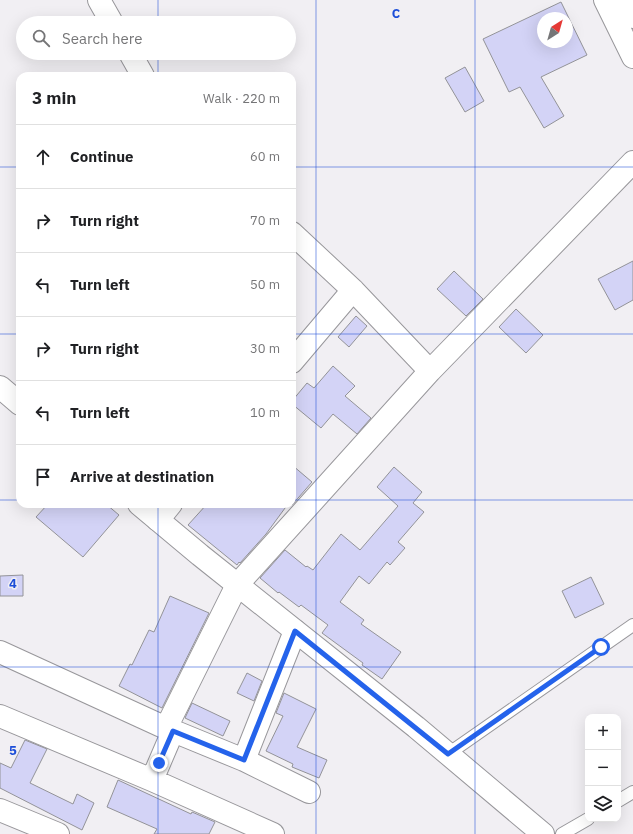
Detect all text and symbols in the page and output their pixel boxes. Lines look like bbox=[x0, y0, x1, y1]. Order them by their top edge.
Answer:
text: C bbox=[392, 5, 401, 22]
north arrow bbox=[537, 12, 573, 48]
search box bbox=[16, 16, 296, 60]
icon: search bbox=[30, 27, 52, 49]
text: Search here bbox=[62, 29, 142, 48]
text: 3 min bbox=[32, 87, 76, 109]
text: Walk · 220 m bbox=[203, 90, 280, 107]
icon: ahead bbox=[32, 146, 54, 168]
text: Continue bbox=[70, 147, 134, 166]
text: 60 m bbox=[250, 148, 280, 165]
icon: right bbox=[32, 210, 54, 232]
text: Turn right bbox=[70, 211, 139, 230]
text: 70 m bbox=[250, 212, 280, 229]
icon: left bbox=[32, 274, 54, 296]
text: Turn left bbox=[70, 275, 130, 294]
text: 50 m bbox=[250, 276, 280, 293]
icon: right bbox=[32, 338, 54, 360]
text: Turn right bbox=[70, 339, 139, 358]
text: 30 m bbox=[250, 340, 280, 357]
icon: left bbox=[32, 402, 54, 424]
text: Turn left bbox=[70, 403, 130, 422]
text: 10 m bbox=[250, 404, 280, 421]
icon: arrive bbox=[32, 466, 54, 488]
text: Arrive at destination bbox=[70, 467, 214, 486]
text: 4 bbox=[9, 575, 17, 592]
route start bbox=[592, 638, 610, 656]
map controls bbox=[585, 714, 621, 822]
button: + bbox=[585, 714, 621, 750]
text: 5 bbox=[9, 742, 17, 759]
button: − bbox=[585, 750, 621, 786]
route end bbox=[150, 754, 168, 772]
button: layers bbox=[585, 786, 621, 822]

